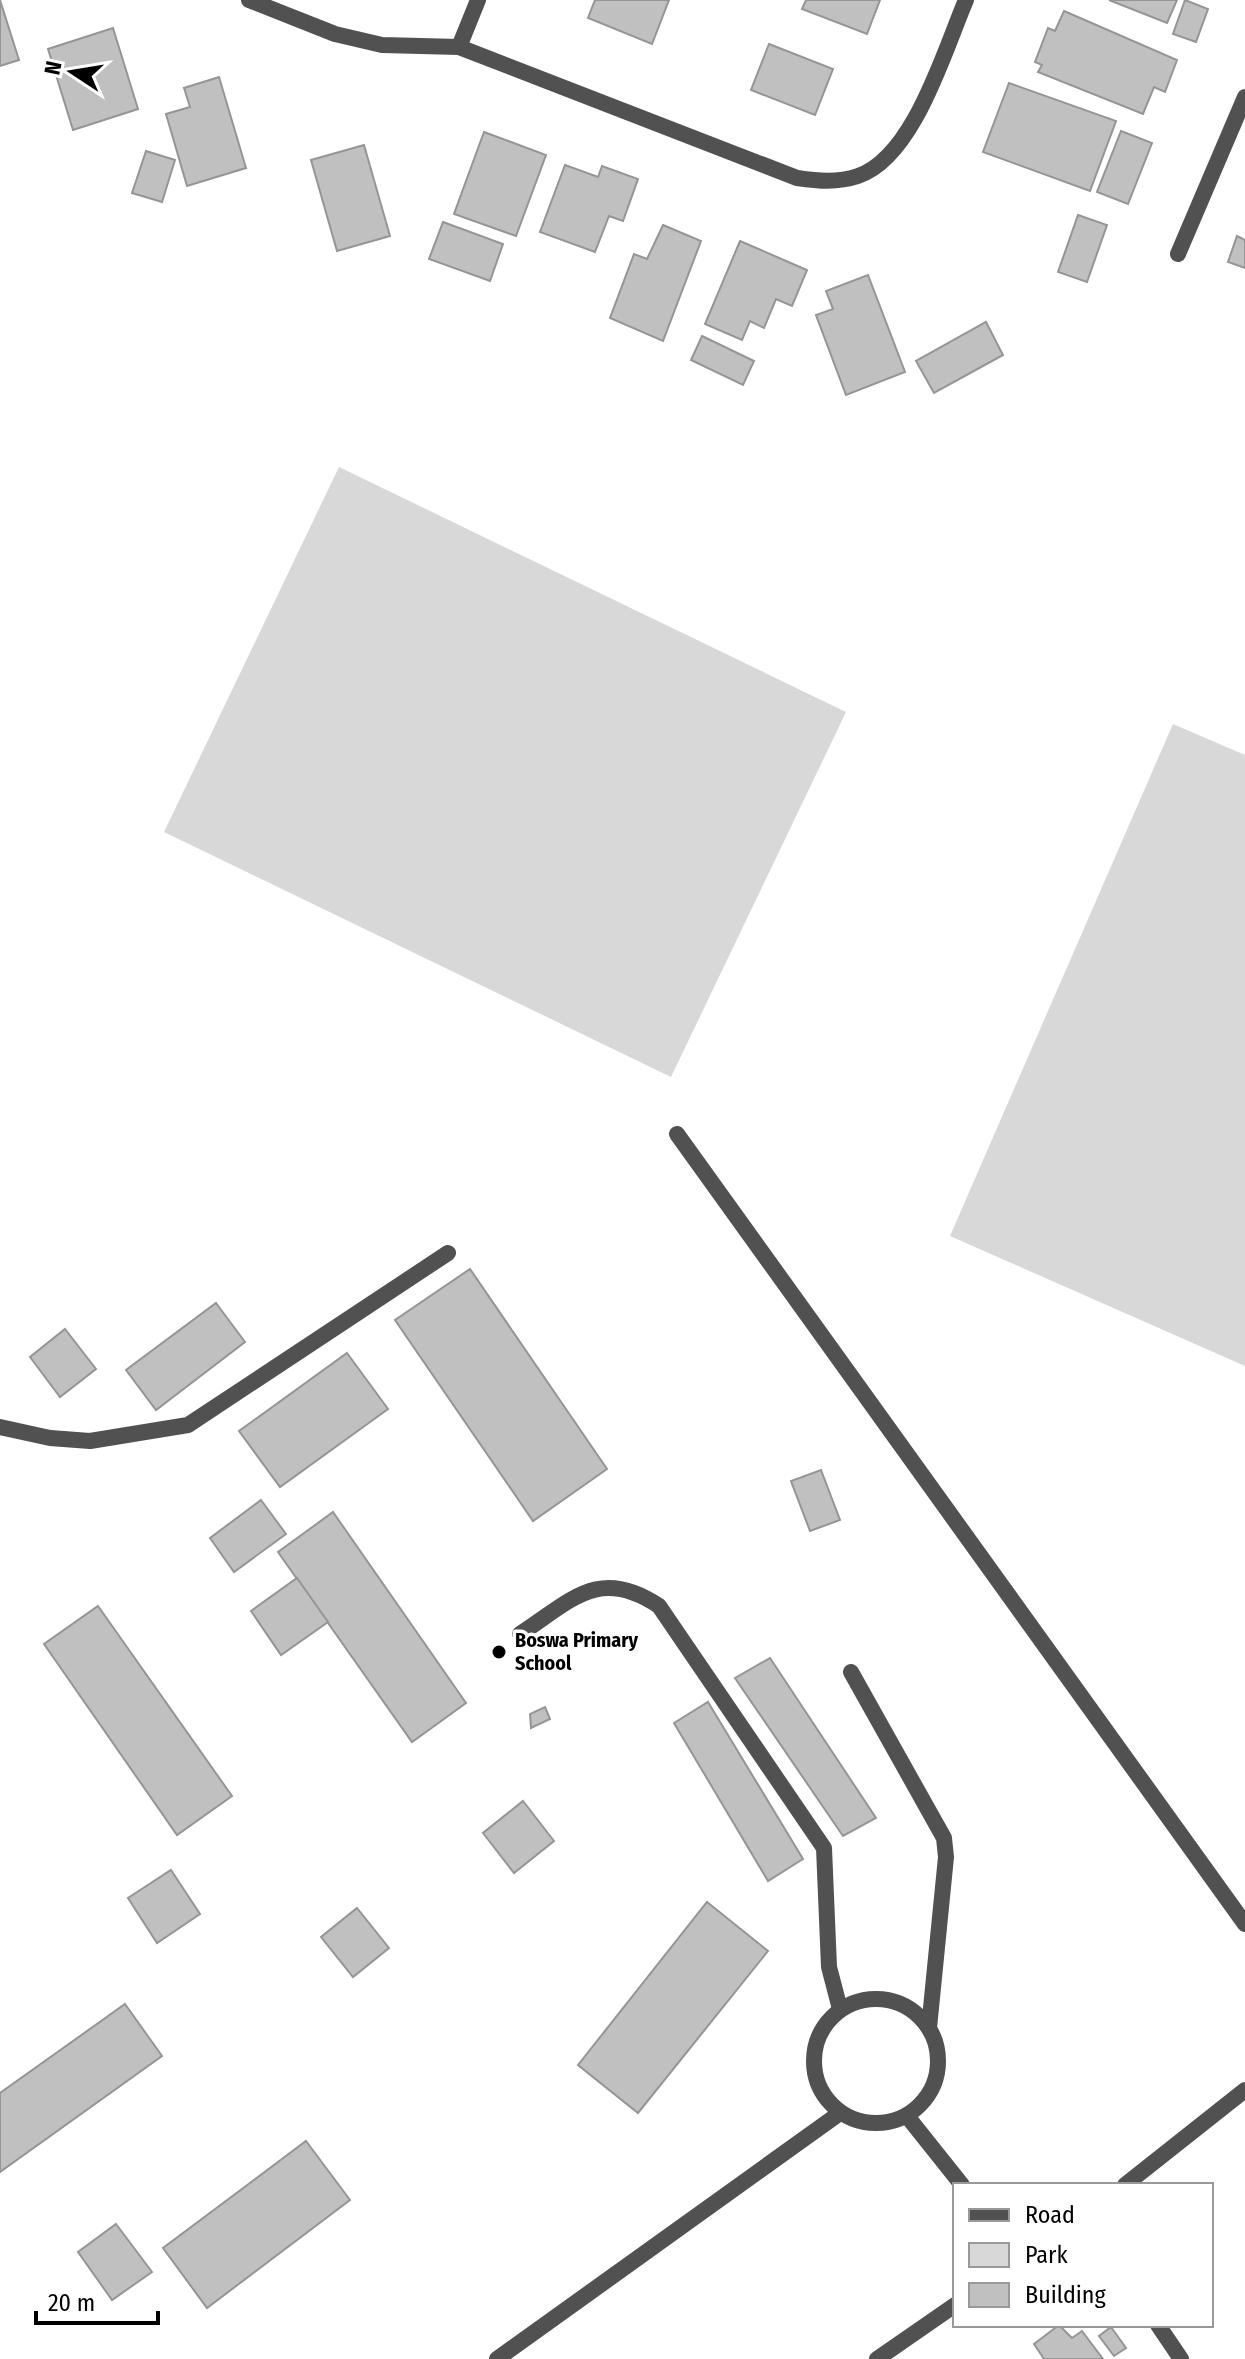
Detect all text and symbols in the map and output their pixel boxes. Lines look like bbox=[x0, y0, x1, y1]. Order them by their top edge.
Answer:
north arrow bbox=[32, 32, 112, 112]
text: N bbox=[38, 59, 68, 77]
place label: Boswa Primary School bbox=[515, 1628, 638, 1675]
marker: Boswa Primary School bbox=[490, 1643, 508, 1661]
legend bbox=[953, 2183, 1213, 2327]
text: Road bbox=[1025, 2201, 1075, 2229]
text: Park bbox=[1025, 2241, 1068, 2269]
scale bar bbox=[36, 2275, 158, 2325]
text: Building bbox=[1025, 2281, 1107, 2309]
text: 20 m bbox=[48, 2289, 95, 2317]

